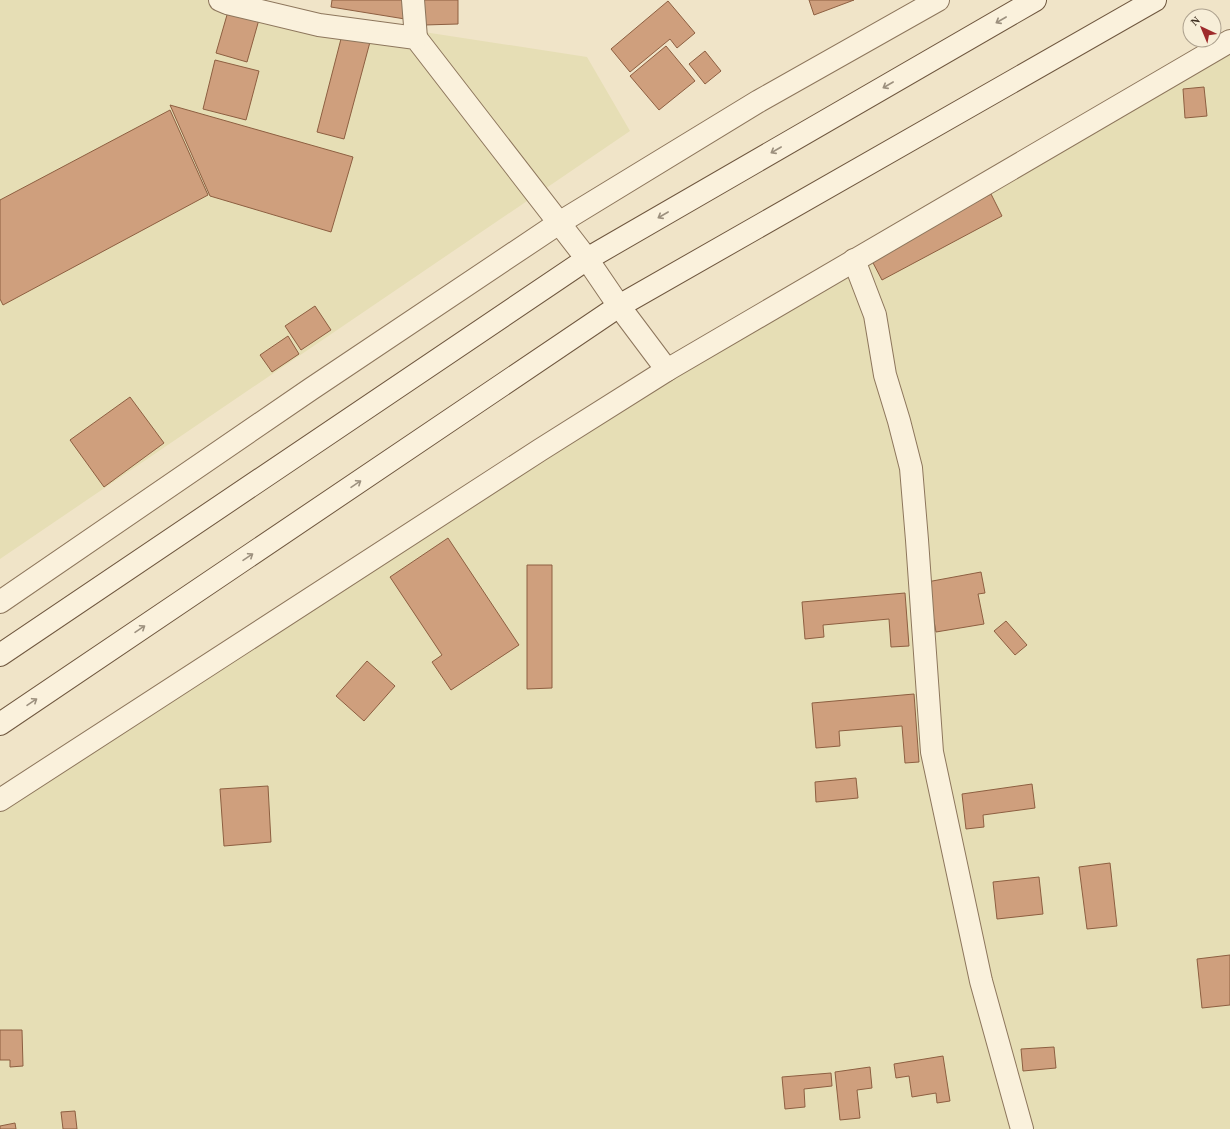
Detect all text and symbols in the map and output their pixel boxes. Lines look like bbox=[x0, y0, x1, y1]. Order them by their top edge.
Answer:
north arrow bbox=[1182, 8, 1222, 48]
text: N bbox=[1188, 14, 1202, 28]
one-way arrow bbox=[995, 16, 1007, 24]
one-way arrow bbox=[882, 81, 894, 89]
one-way arrow bbox=[770, 146, 782, 154]
one-way arrow bbox=[657, 211, 669, 219]
one-way arrow bbox=[350, 480, 361, 488]
one-way arrow bbox=[242, 552, 254, 560]
one-way arrow bbox=[134, 625, 145, 633]
one-way arrow bbox=[27, 698, 38, 706]

